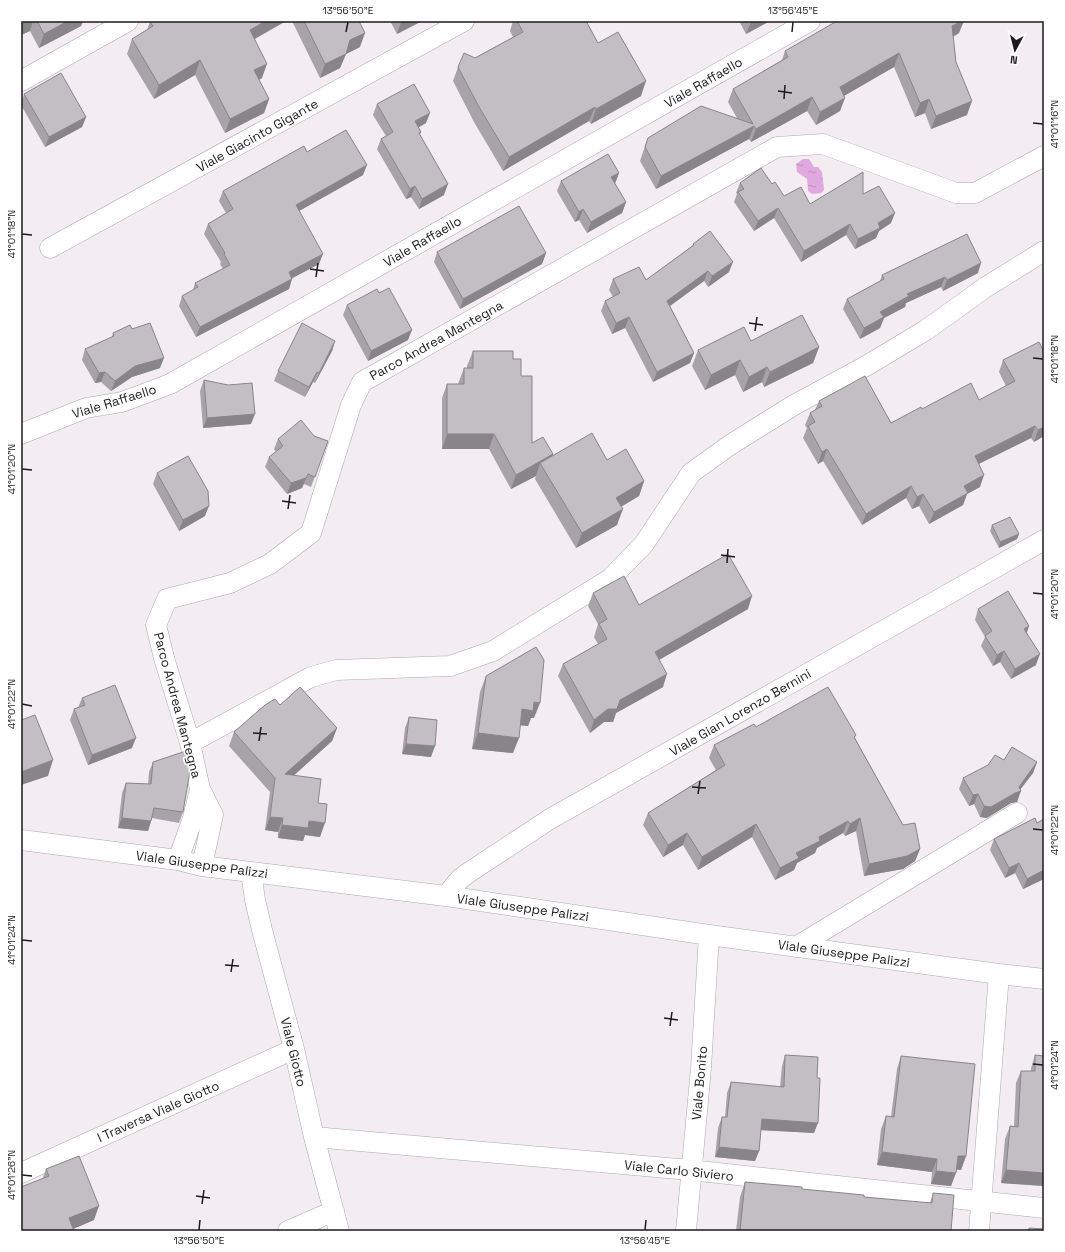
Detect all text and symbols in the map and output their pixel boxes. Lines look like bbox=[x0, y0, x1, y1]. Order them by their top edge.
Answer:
text: 13°56'50"E bbox=[323, 4, 374, 17]
text: 13°56'45"E bbox=[768, 4, 819, 17]
north arrow bbox=[995, 30, 1035, 70]
street label: Viale Raffaello bbox=[661, 53, 745, 112]
text: N bbox=[1009, 53, 1018, 67]
street label: Viale Giacinto Gigante bbox=[193, 95, 321, 176]
text: 41°01'16"N bbox=[1048, 100, 1061, 148]
text: 41°01'18"N bbox=[5, 210, 18, 258]
street label: Viale Raffaello bbox=[380, 212, 464, 271]
street label: Parco Andrea Mantegna bbox=[366, 296, 507, 384]
text: 41°01'18"N bbox=[1048, 335, 1061, 383]
street label: Viale Raffaello bbox=[70, 381, 158, 422]
text: 41°01'20"N bbox=[5, 444, 18, 494]
text: 41°01'20"N bbox=[1048, 569, 1061, 619]
street label: Parco Andrea Mantegna bbox=[150, 630, 205, 780]
street label: Viale Gian Lorenzo Bernini bbox=[667, 665, 814, 760]
text: 41°01'22"N bbox=[5, 679, 18, 729]
text: 41°01'22"N bbox=[1048, 805, 1061, 855]
street label: Viale Giuseppe Palizzi bbox=[135, 847, 269, 882]
street label: Viale Giuseppe Palizzi bbox=[456, 890, 590, 925]
text: 41°01'24"N bbox=[5, 915, 18, 965]
street label: Viale Giuseppe Palizzi bbox=[777, 936, 911, 971]
street label: Viale Giotto bbox=[277, 1016, 310, 1089]
text: 41°01'24"N bbox=[1048, 1040, 1061, 1090]
street label: Viale Bonito bbox=[688, 1045, 711, 1121]
street label: I Traversa Viale Giotto bbox=[94, 1077, 222, 1146]
text: 41°01'26"N bbox=[5, 1150, 18, 1200]
street label: Viale Carlo Siviero bbox=[623, 1156, 735, 1185]
text: 13°56'50"E bbox=[174, 1234, 225, 1247]
text: 13°56'45"E bbox=[620, 1234, 671, 1247]

